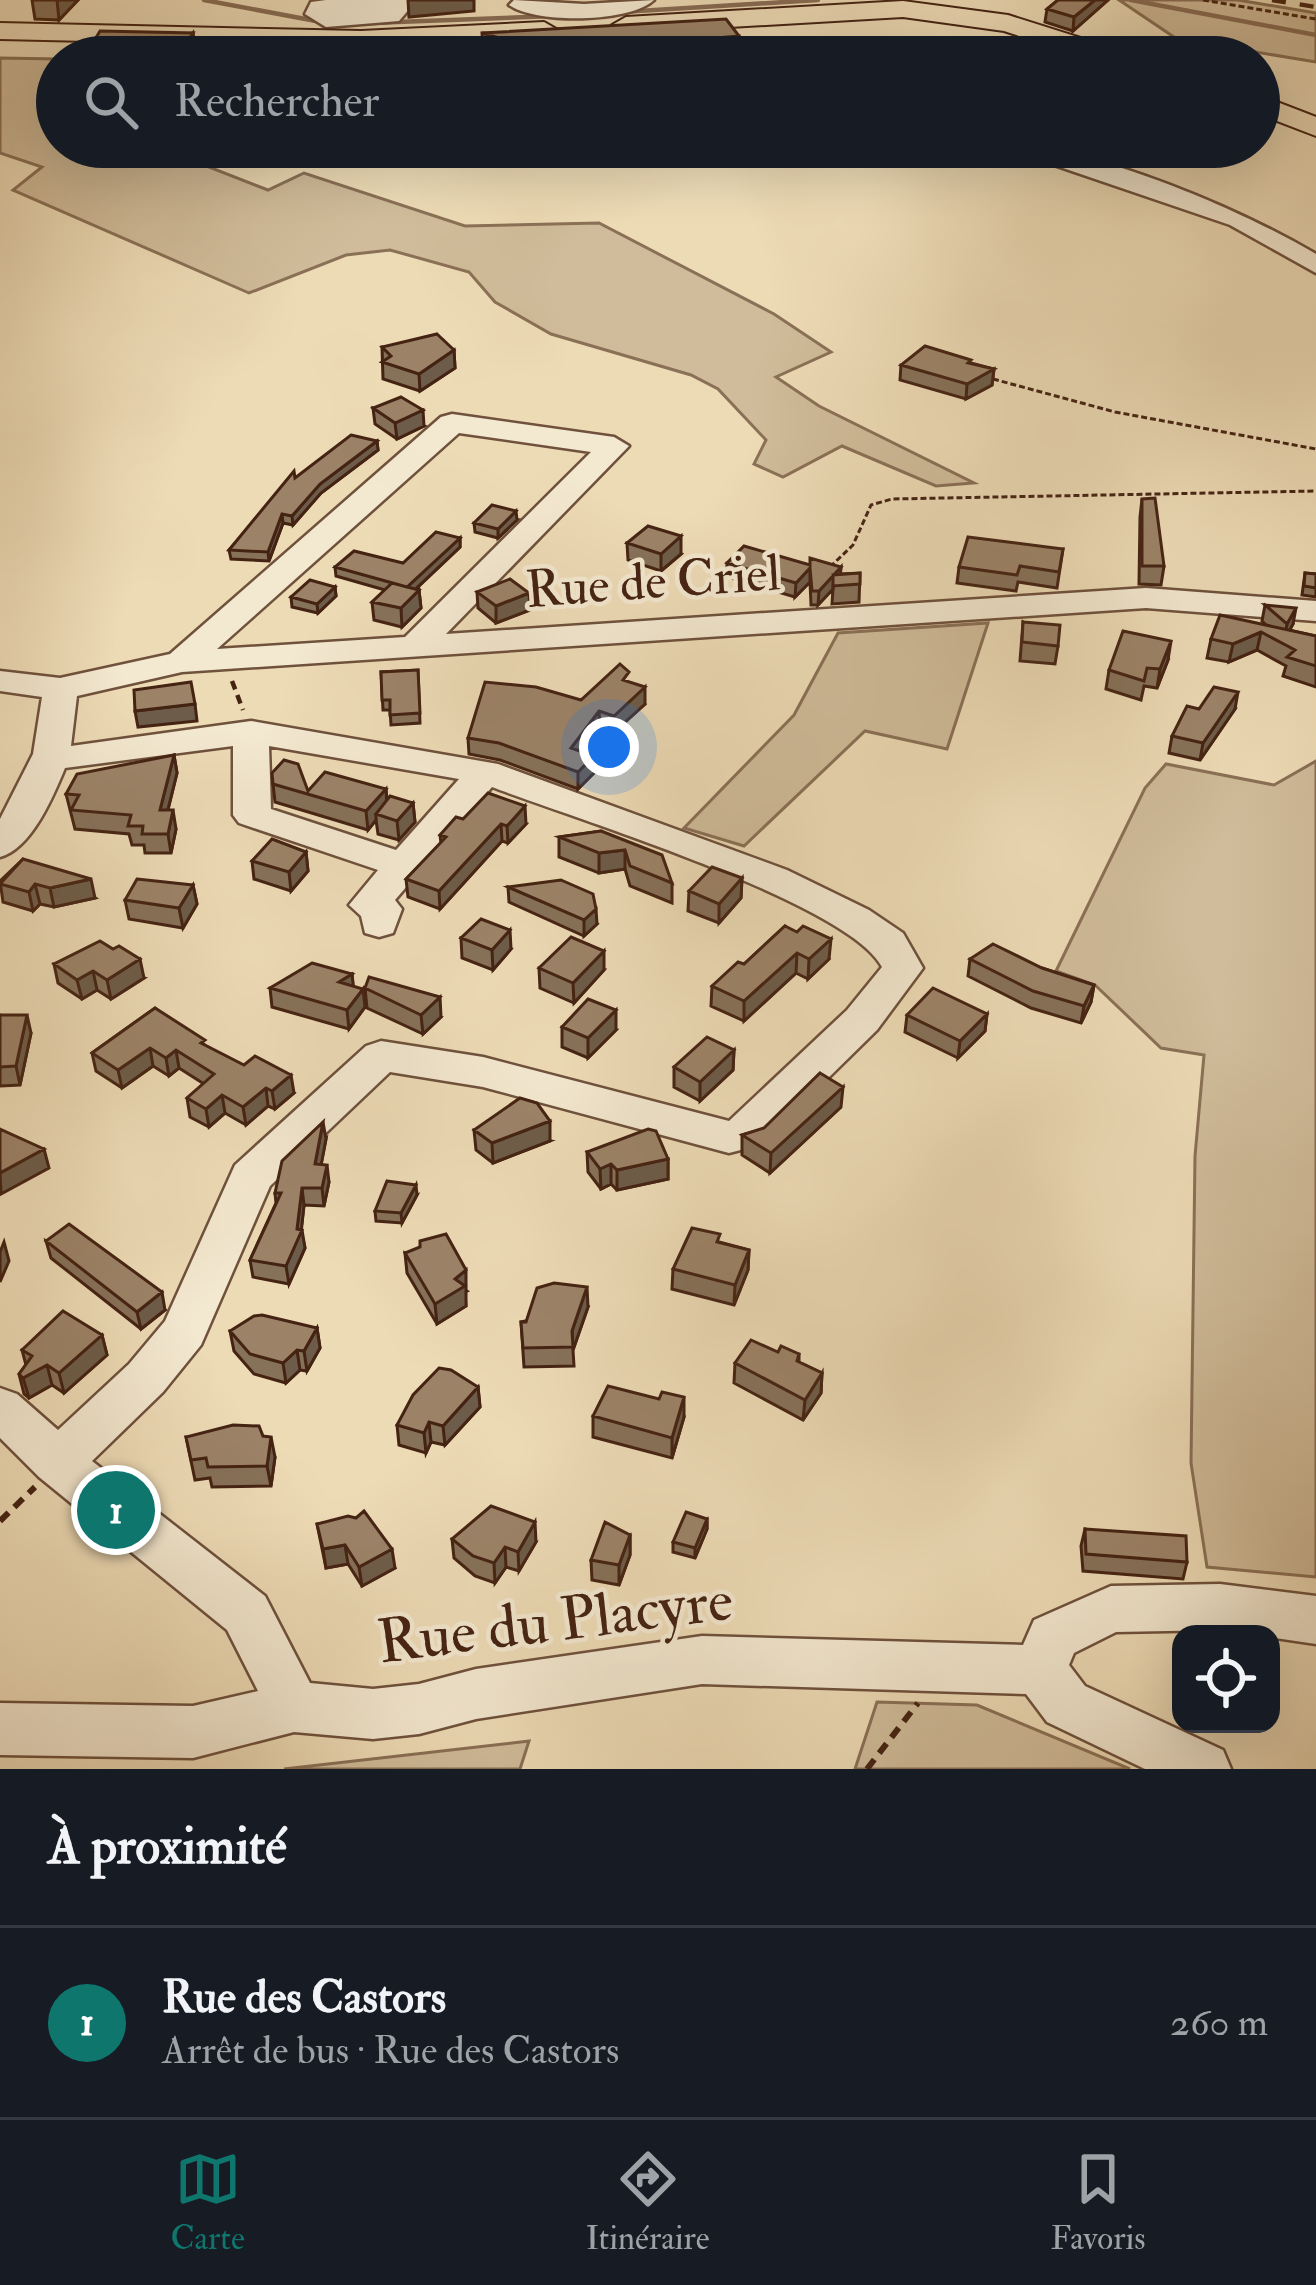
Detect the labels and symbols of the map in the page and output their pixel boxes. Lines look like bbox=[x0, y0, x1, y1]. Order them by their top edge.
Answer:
street label: Rue de Criel bbox=[523, 541, 783, 623]
your location bbox=[579, 717, 639, 777]
pin: 1 bbox=[77, 1465, 155, 1555]
street label: Rue du Placyre bbox=[373, 1563, 737, 1681]

